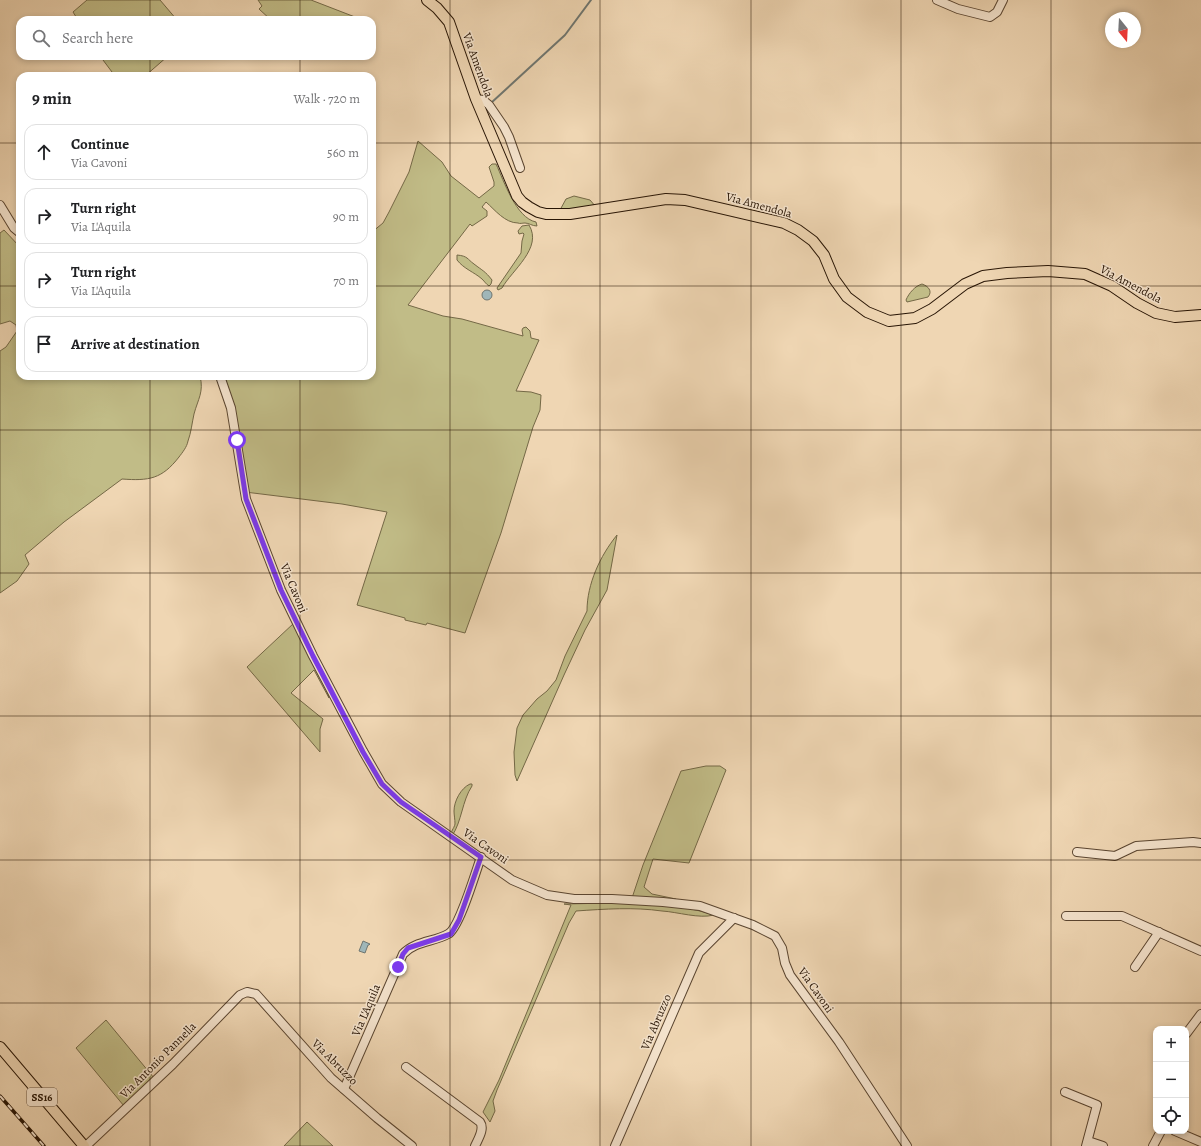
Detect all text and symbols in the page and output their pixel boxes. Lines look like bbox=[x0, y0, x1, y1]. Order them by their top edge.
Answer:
north arrow bbox=[1105, 12, 1141, 48]
search box bbox=[16, 16, 376, 60]
icon: search bbox=[30, 27, 52, 49]
text: Search here bbox=[62, 28, 133, 48]
street label: Via Amendola bbox=[459, 29, 497, 100]
text: 9 min bbox=[32, 87, 72, 110]
text: Walk · 720 m bbox=[294, 90, 360, 107]
text: Continue bbox=[71, 134, 129, 154]
icon: ahead bbox=[33, 141, 55, 163]
text: 560 m bbox=[327, 144, 359, 161]
text: Via Cavoni bbox=[71, 154, 128, 171]
street label: Via Amendola bbox=[723, 188, 794, 222]
text: Turn right bbox=[71, 198, 136, 218]
icon: right bbox=[33, 205, 55, 227]
text: 90 m bbox=[333, 208, 359, 225]
text: Via L'Aquila bbox=[71, 218, 131, 235]
street label: Via Amendola bbox=[1096, 261, 1165, 307]
text: Turn right bbox=[71, 262, 136, 282]
icon: right bbox=[33, 269, 55, 291]
text: 70 m bbox=[333, 272, 359, 289]
text: Via L'Aquila bbox=[71, 282, 131, 299]
icon: arrive bbox=[33, 333, 55, 355]
text: Arrive at destination bbox=[71, 334, 200, 354]
route start bbox=[228, 431, 246, 449]
street label: Via Cavoni bbox=[276, 560, 312, 615]
street label: Via Cavoni bbox=[459, 824, 512, 868]
route end bbox=[389, 958, 407, 976]
street label: Via Cavoni bbox=[794, 963, 838, 1016]
street label: Via L'Aquila bbox=[347, 981, 384, 1040]
street label: Via Abruzzo bbox=[637, 992, 675, 1053]
street label: Via Antonio Pannella bbox=[116, 1018, 200, 1102]
map controls bbox=[1153, 1026, 1189, 1134]
button: + bbox=[1153, 1026, 1189, 1062]
street label: Via Abruzzo bbox=[308, 1035, 362, 1089]
button: − bbox=[1153, 1062, 1189, 1098]
road number: SS16 bbox=[27, 1088, 57, 1106]
button: locate bbox=[1153, 1098, 1189, 1134]

